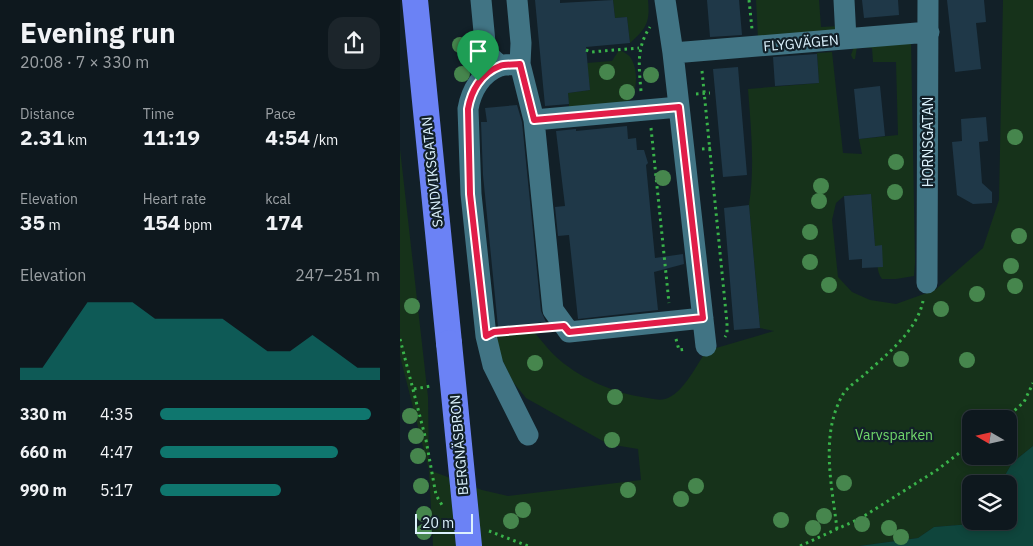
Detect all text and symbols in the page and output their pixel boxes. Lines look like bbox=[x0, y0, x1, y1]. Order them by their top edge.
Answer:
text: Evening run bbox=[20, 14, 176, 51]
button: share bbox=[328, 17, 380, 69]
pin bbox=[457, 30, 499, 81]
street label: FLYGVÄGEN bbox=[763, 31, 839, 55]
icon: arrive bbox=[464, 37, 492, 65]
text: 20:08 · 7 × 330 m bbox=[20, 52, 149, 72]
street label: HORNSGATAN bbox=[919, 97, 937, 187]
text: Distance bbox=[20, 105, 75, 123]
text: Time bbox=[143, 105, 174, 123]
text: Pace bbox=[265, 105, 296, 123]
street label: SANDVIKSGATAN bbox=[417, 116, 447, 228]
text: 2.31 bbox=[20, 123, 64, 151]
text: 11:19 bbox=[143, 123, 200, 151]
text: 4:54 bbox=[265, 123, 310, 151]
text: km bbox=[64, 131, 87, 149]
text: /km bbox=[310, 131, 338, 149]
text: Elevation bbox=[20, 190, 78, 208]
text: Heart rate bbox=[143, 190, 206, 208]
text: kcal bbox=[265, 190, 291, 208]
text: 35 bbox=[20, 208, 45, 236]
text: 154 bbox=[143, 208, 180, 236]
text: 174 bbox=[265, 208, 303, 236]
text: m bbox=[45, 216, 61, 234]
text: bpm bbox=[180, 216, 212, 234]
text: Elevation bbox=[20, 265, 86, 285]
text: 247–251 m bbox=[295, 265, 380, 285]
street label: BERGNÄSBRON bbox=[446, 394, 472, 496]
text: 330 m bbox=[20, 404, 67, 424]
text: 4:35 bbox=[100, 404, 133, 424]
north arrow bbox=[962, 410, 1018, 465]
map controls bbox=[962, 410, 1017, 530]
park label: Varvsparken bbox=[855, 426, 933, 444]
text: 660 m bbox=[20, 442, 67, 462]
text: 4:47 bbox=[100, 442, 133, 462]
button: layers bbox=[962, 475, 1017, 530]
text: 990 m bbox=[20, 480, 67, 500]
text: 5:17 bbox=[100, 480, 133, 500]
scale bar bbox=[415, 511, 472, 534]
text: 20 m bbox=[422, 514, 454, 532]

